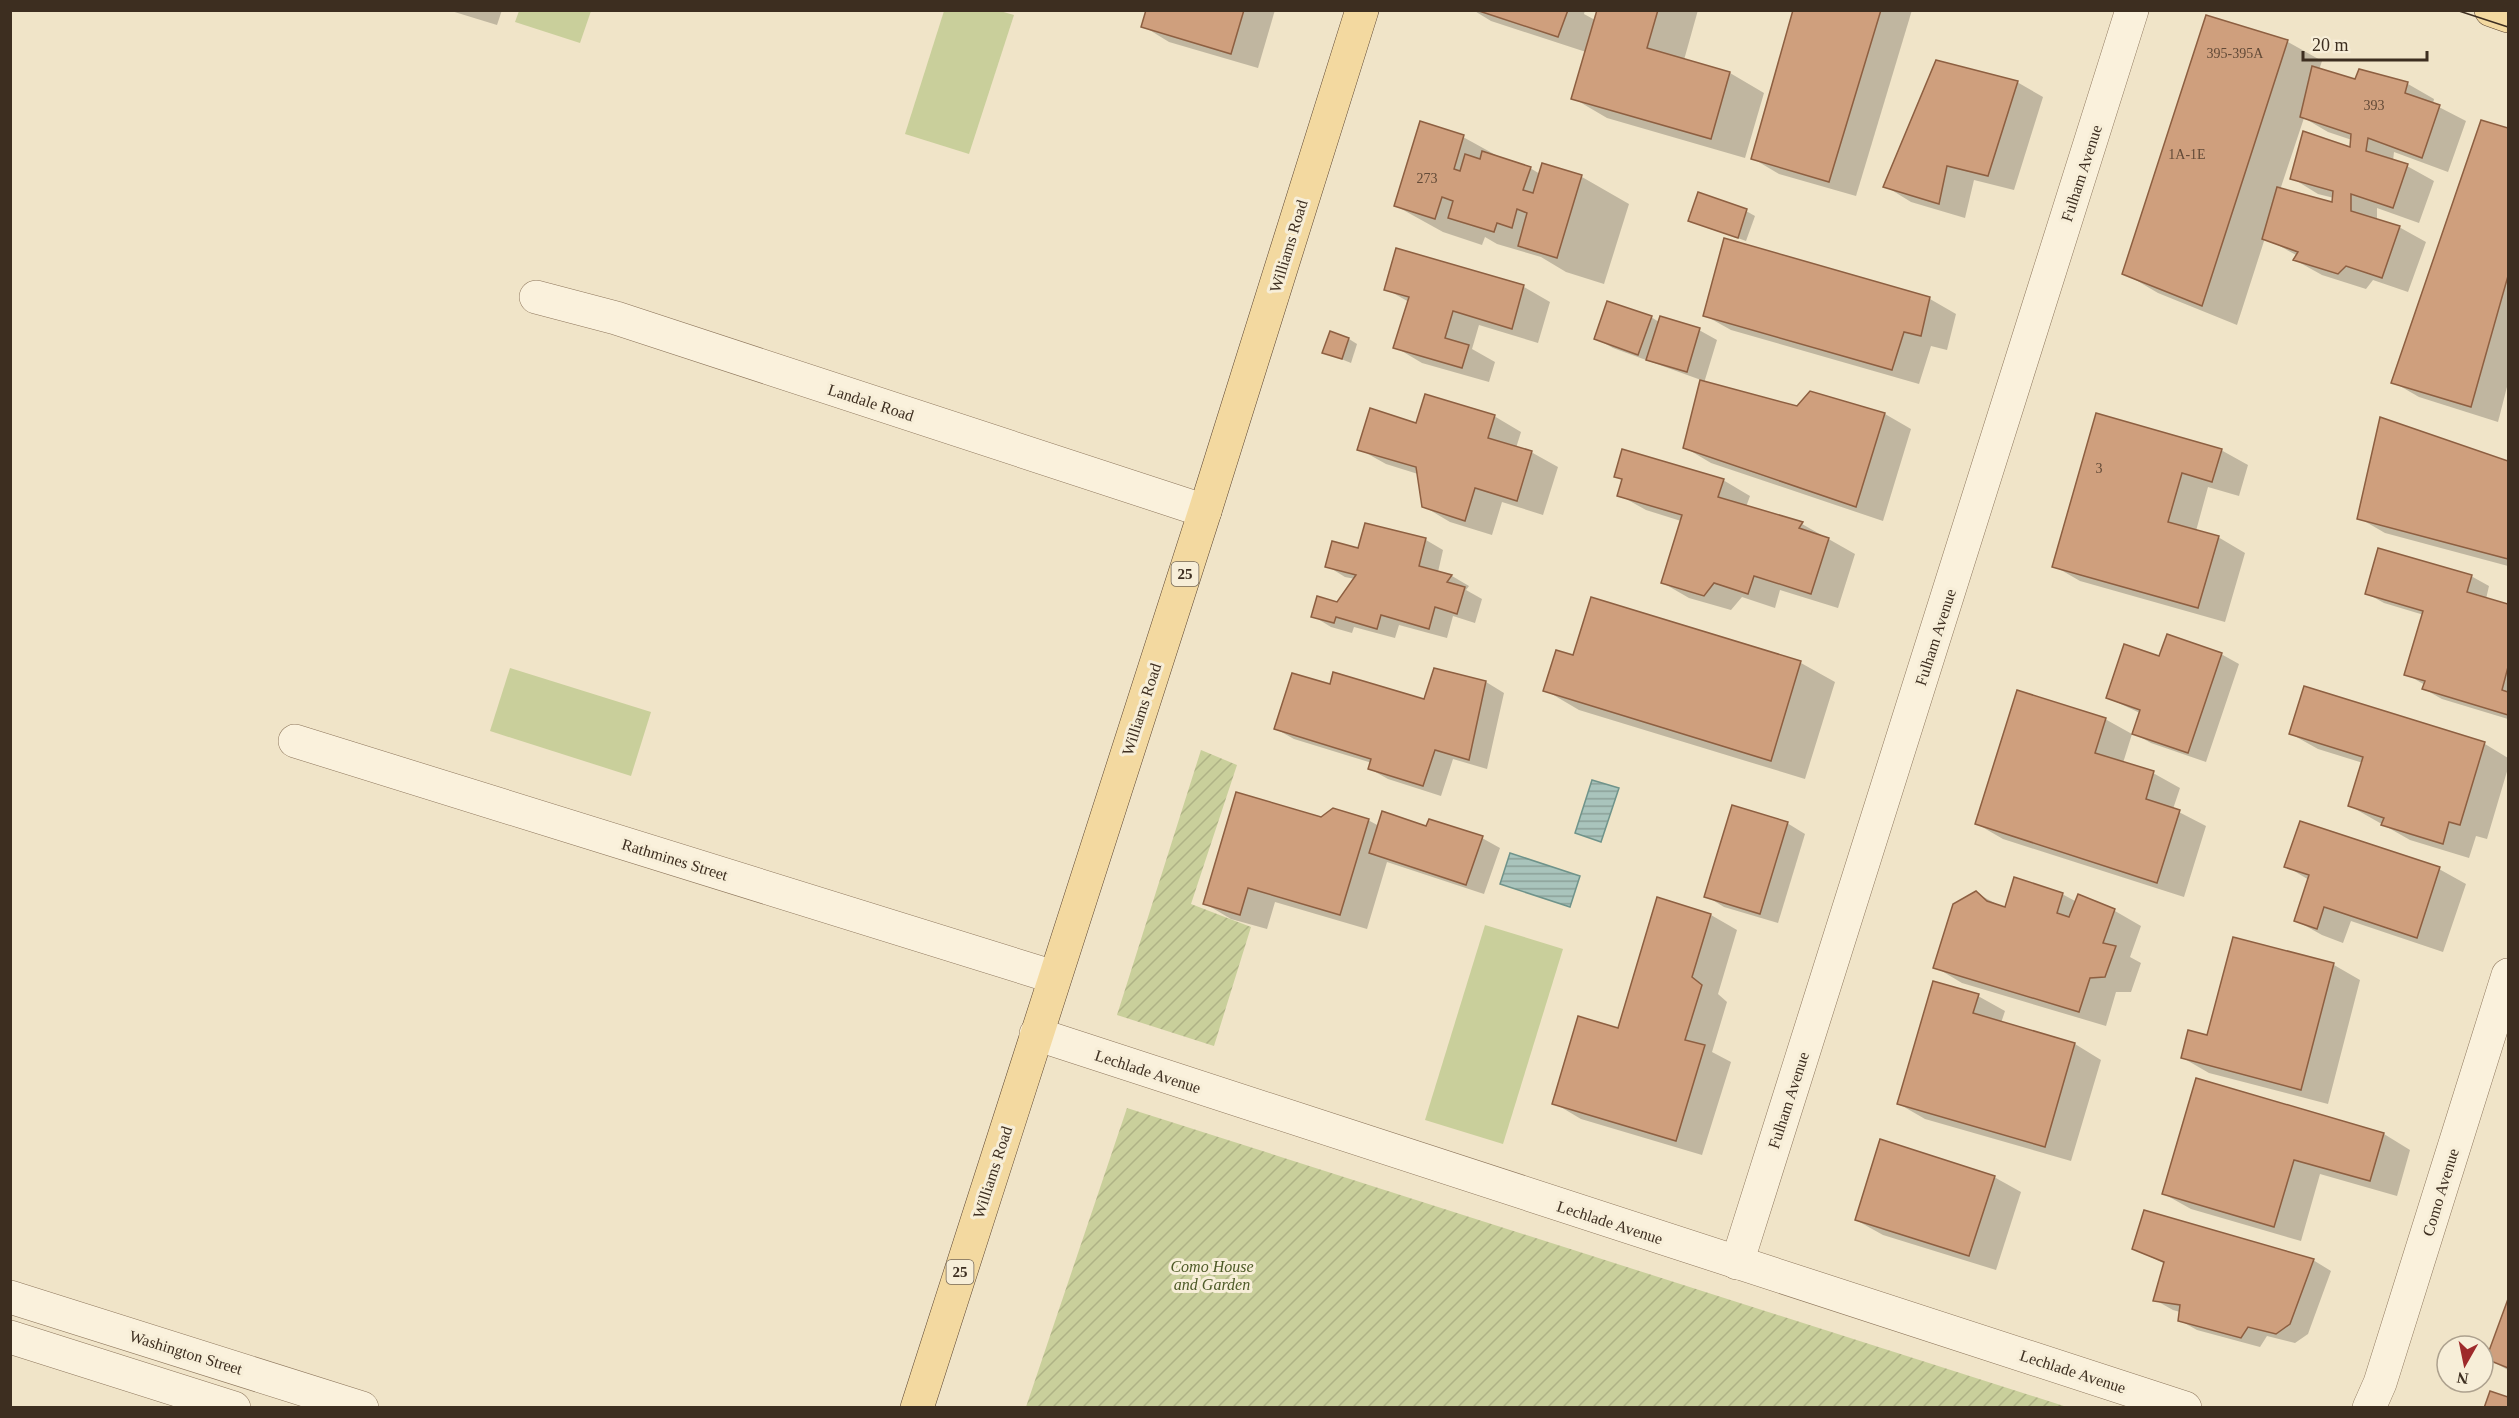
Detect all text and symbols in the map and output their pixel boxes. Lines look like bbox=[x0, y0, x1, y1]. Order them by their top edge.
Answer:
scale bar bbox=[2303, 24, 2428, 62]
text: 20 m bbox=[2312, 35, 2349, 55]
house number: 395-395A bbox=[2207, 46, 2264, 61]
house number: 393 bbox=[2364, 98, 2385, 113]
street label: Fulham Avenue bbox=[2058, 123, 2105, 224]
house number: 1A-1E bbox=[2168, 147, 2206, 162]
house number: 273 bbox=[1417, 171, 1438, 186]
street label: Williams Road bbox=[1266, 198, 1311, 294]
street label: Landale Road bbox=[826, 381, 916, 424]
house number: 3 bbox=[2096, 461, 2103, 476]
road number: 25 bbox=[1172, 562, 1198, 586]
street label: Fulham Avenue bbox=[1912, 587, 1959, 688]
street label: Williams Road bbox=[1119, 661, 1164, 757]
street label: Rathmines Street bbox=[620, 835, 730, 884]
street label: Lechlade Avenue bbox=[1093, 1046, 1203, 1097]
street label: Fulham Avenue bbox=[1765, 1050, 1812, 1151]
street label: Williams Road bbox=[970, 1124, 1015, 1220]
street label: Como Avenue bbox=[2419, 1146, 2462, 1238]
street label: Lechlade Avenue bbox=[1555, 1197, 1665, 1248]
park label: Como House and Garden bbox=[1170, 1258, 1254, 1293]
road number: 25 bbox=[946, 1260, 974, 1284]
street label: Washington Street bbox=[127, 1327, 245, 1379]
north arrow bbox=[2435, 1334, 2495, 1394]
street label: Lechlade Avenue bbox=[2018, 1346, 2128, 1397]
text: N bbox=[2455, 1369, 2470, 1388]

